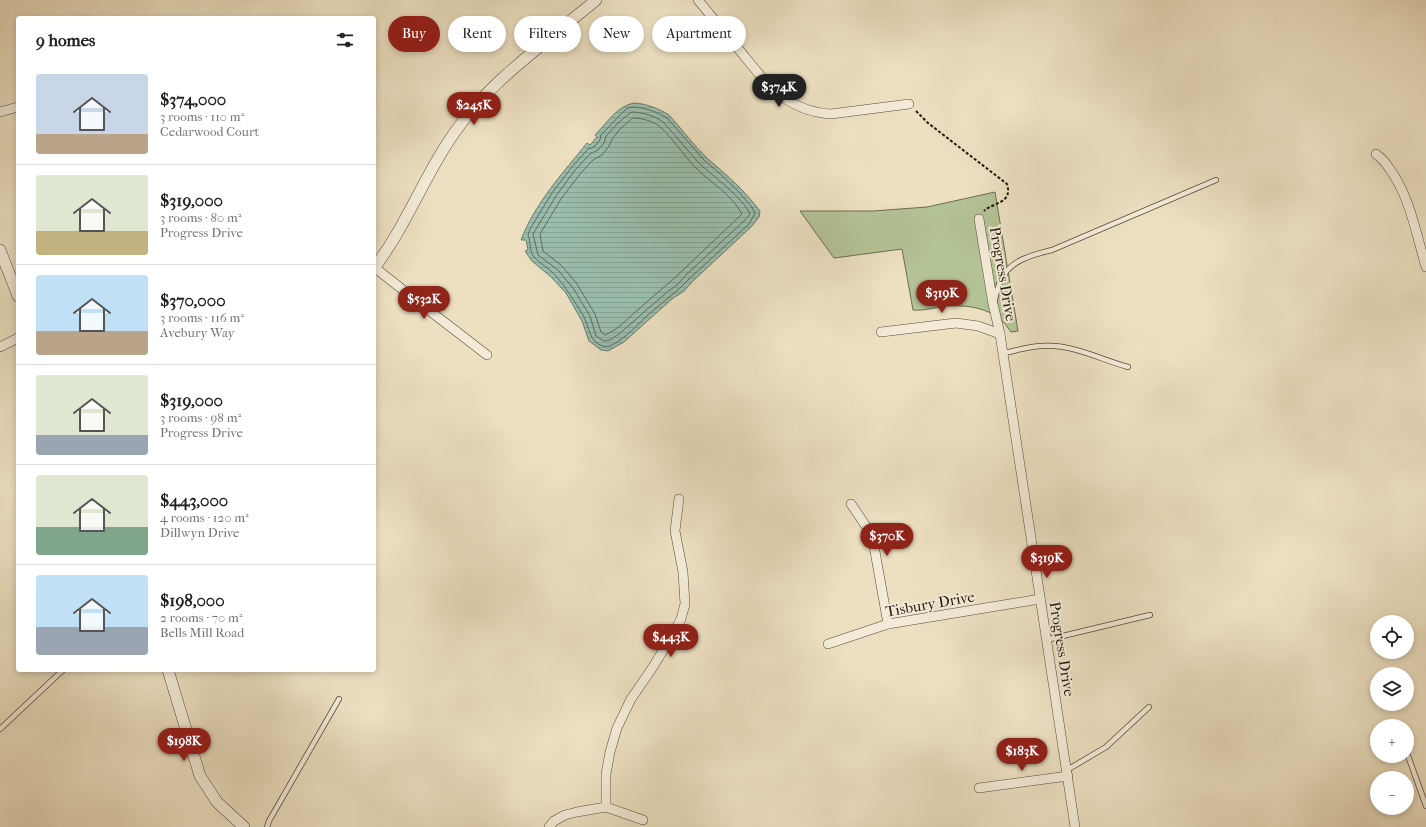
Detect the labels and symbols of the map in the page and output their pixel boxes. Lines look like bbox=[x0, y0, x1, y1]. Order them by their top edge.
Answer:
pin: $374K bbox=[751, 74, 807, 108]
pin: $245K bbox=[446, 92, 502, 126]
street label: Progress Drive bbox=[986, 225, 1020, 323]
pin: $319K bbox=[914, 280, 970, 314]
pin: $532K bbox=[396, 286, 452, 320]
pin: $370K bbox=[859, 523, 915, 557]
pin: $319K bbox=[1019, 545, 1075, 579]
street label: Tisbury Drive bbox=[884, 587, 977, 621]
street label: Progress Drive bbox=[1046, 600, 1078, 698]
pin: $443K bbox=[643, 624, 699, 658]
pin: $198K bbox=[156, 728, 212, 762]
pin: $183K bbox=[994, 738, 1050, 772]

